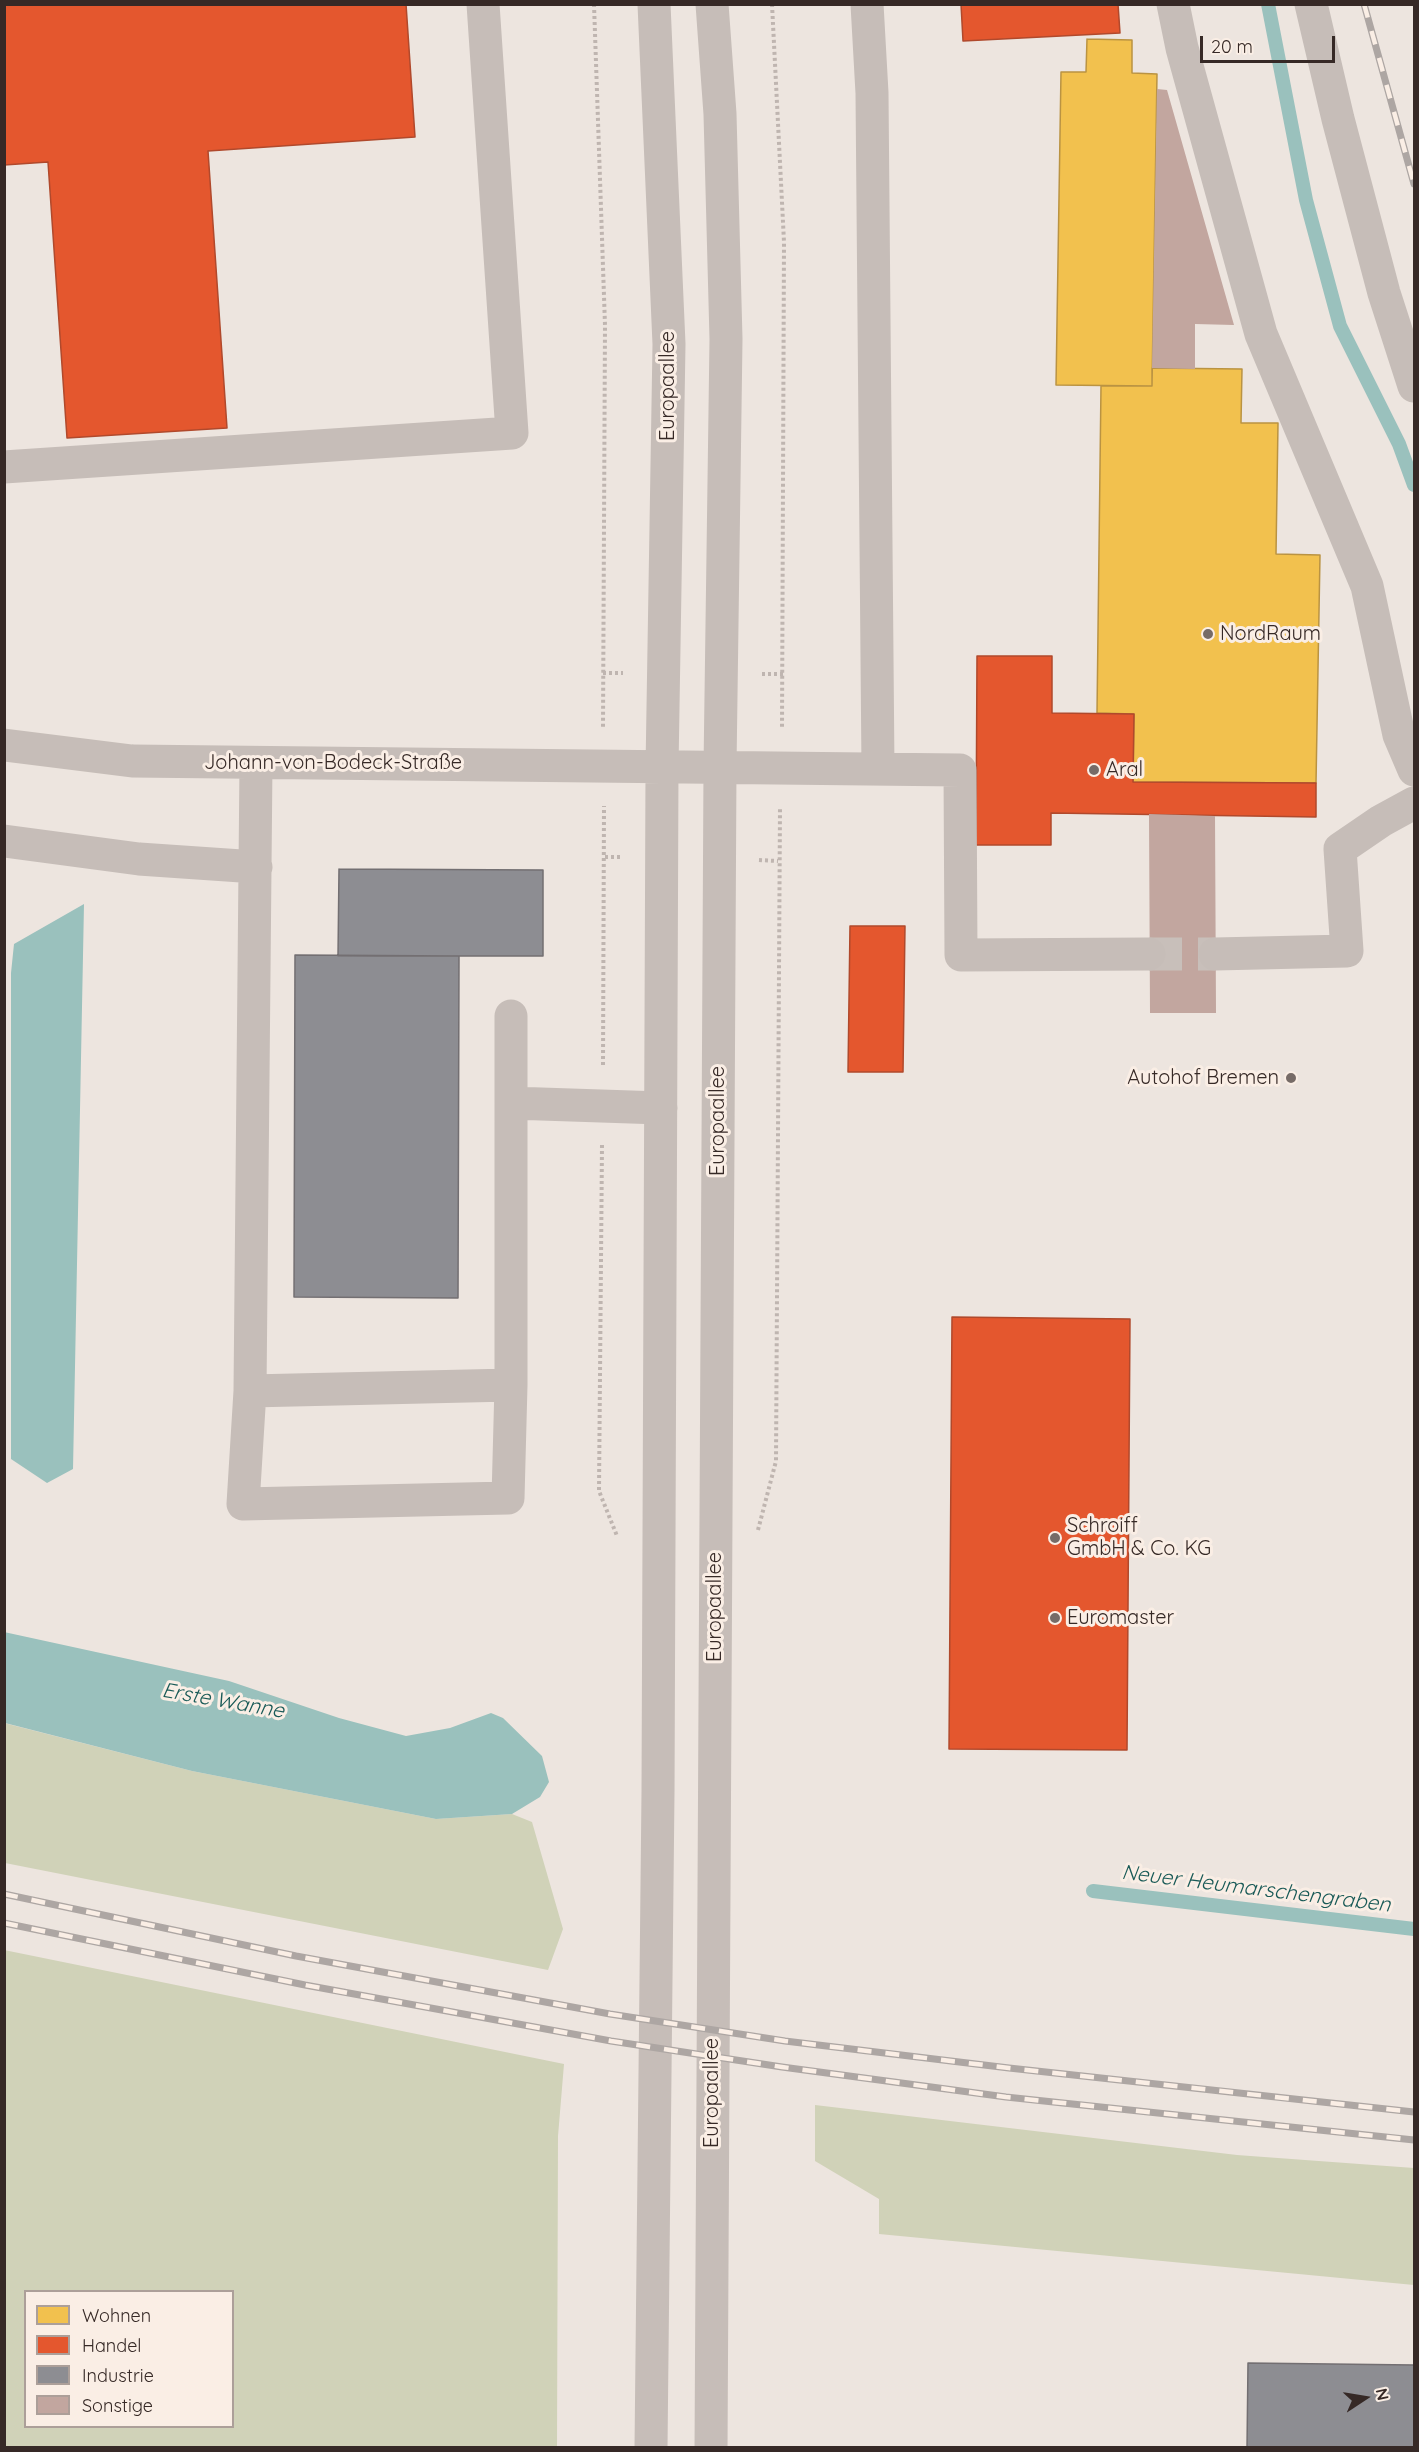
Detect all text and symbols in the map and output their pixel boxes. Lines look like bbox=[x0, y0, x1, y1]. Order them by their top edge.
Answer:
scale bar bbox=[1203, 24, 1338, 62]
text: 20 m bbox=[1211, 35, 1253, 58]
street label: Europaallee bbox=[656, 331, 680, 441]
place label: NordRaum bbox=[1220, 622, 1321, 646]
marker: NordRaum bbox=[1201, 627, 1215, 641]
street label: Johann-von-Bodeck-Straße bbox=[204, 751, 462, 775]
place label: Aral bbox=[1106, 758, 1143, 782]
marker: Aral bbox=[1087, 763, 1101, 777]
street label: Europaallee bbox=[706, 1066, 730, 1176]
place label: Autohof Bremen bbox=[1127, 1066, 1279, 1090]
marker: Autohof Bremen bbox=[1284, 1071, 1298, 1085]
place label: Schroiff GmbH & Co. KG bbox=[1067, 1514, 1211, 1561]
marker: Schroiff GmbH & Co. KG bbox=[1048, 1531, 1062, 1545]
street label: Europaallee bbox=[703, 1552, 727, 1662]
place label: Euromaster bbox=[1067, 1606, 1174, 1630]
marker: Euromaster bbox=[1048, 1611, 1062, 1625]
water label: Erste Wanne bbox=[160, 1678, 286, 1724]
water label: Neuer Heumarschengraben bbox=[1120, 1860, 1392, 1918]
street label: Europaallee bbox=[700, 2038, 724, 2148]
legend bbox=[24, 2290, 234, 2428]
text: Wohnen bbox=[82, 2304, 151, 2327]
text: Handel bbox=[82, 2334, 142, 2357]
text: Industrie bbox=[82, 2364, 154, 2387]
north arrow bbox=[1335, 2368, 1395, 2428]
text: N bbox=[1372, 2386, 1394, 2402]
text: Sonstige bbox=[82, 2394, 153, 2417]

